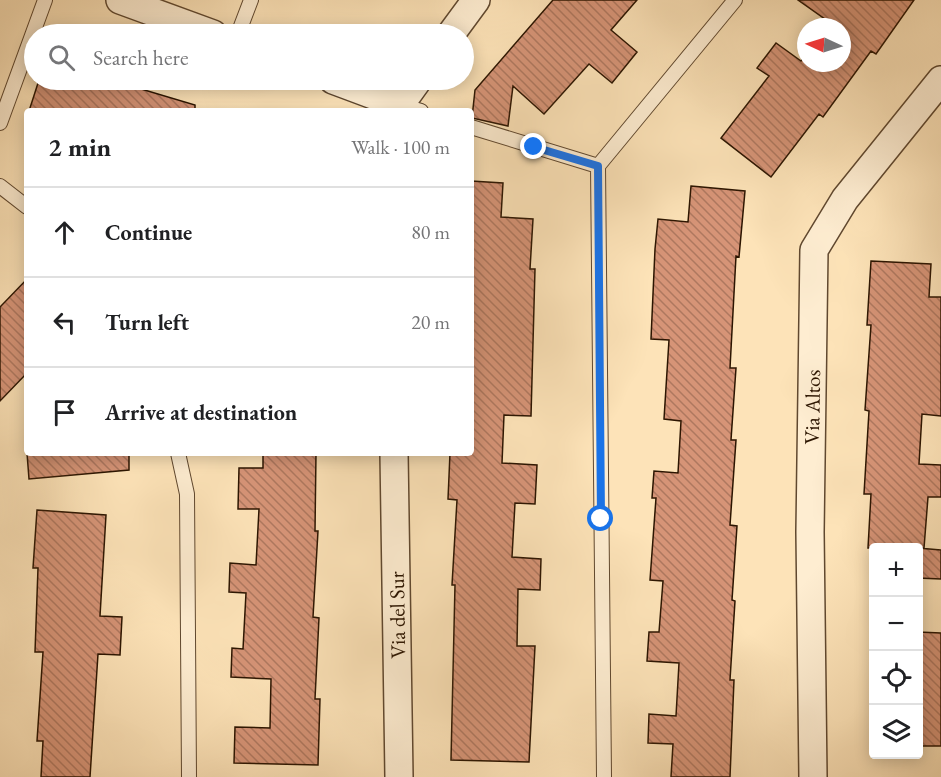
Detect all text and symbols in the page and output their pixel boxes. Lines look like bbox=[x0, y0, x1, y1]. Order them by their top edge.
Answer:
north arrow bbox=[797, 18, 851, 72]
search box bbox=[24, 24, 474, 90]
icon: search bbox=[45, 41, 78, 74]
text: Search here bbox=[93, 43, 188, 72]
text: 2 min bbox=[48, 130, 111, 164]
route end bbox=[520, 133, 546, 159]
text: Walk · 100 m bbox=[351, 134, 450, 160]
icon: ahead bbox=[48, 216, 81, 249]
text: Continue bbox=[105, 218, 192, 247]
text: 80 m bbox=[411, 219, 450, 245]
icon: left bbox=[48, 306, 81, 339]
text: Turn left bbox=[105, 308, 189, 337]
text: 20 m bbox=[411, 309, 450, 335]
street label: Via Altos bbox=[798, 369, 826, 445]
icon: arrive bbox=[48, 396, 81, 429]
text: Arrive at destination bbox=[105, 398, 297, 427]
route start bbox=[587, 505, 613, 531]
map controls bbox=[869, 543, 923, 759]
button: + bbox=[869, 543, 923, 597]
street label: Via del Sur bbox=[383, 571, 411, 659]
button: − bbox=[869, 597, 923, 651]
button: locate bbox=[869, 651, 923, 705]
button: layers bbox=[869, 705, 923, 759]

